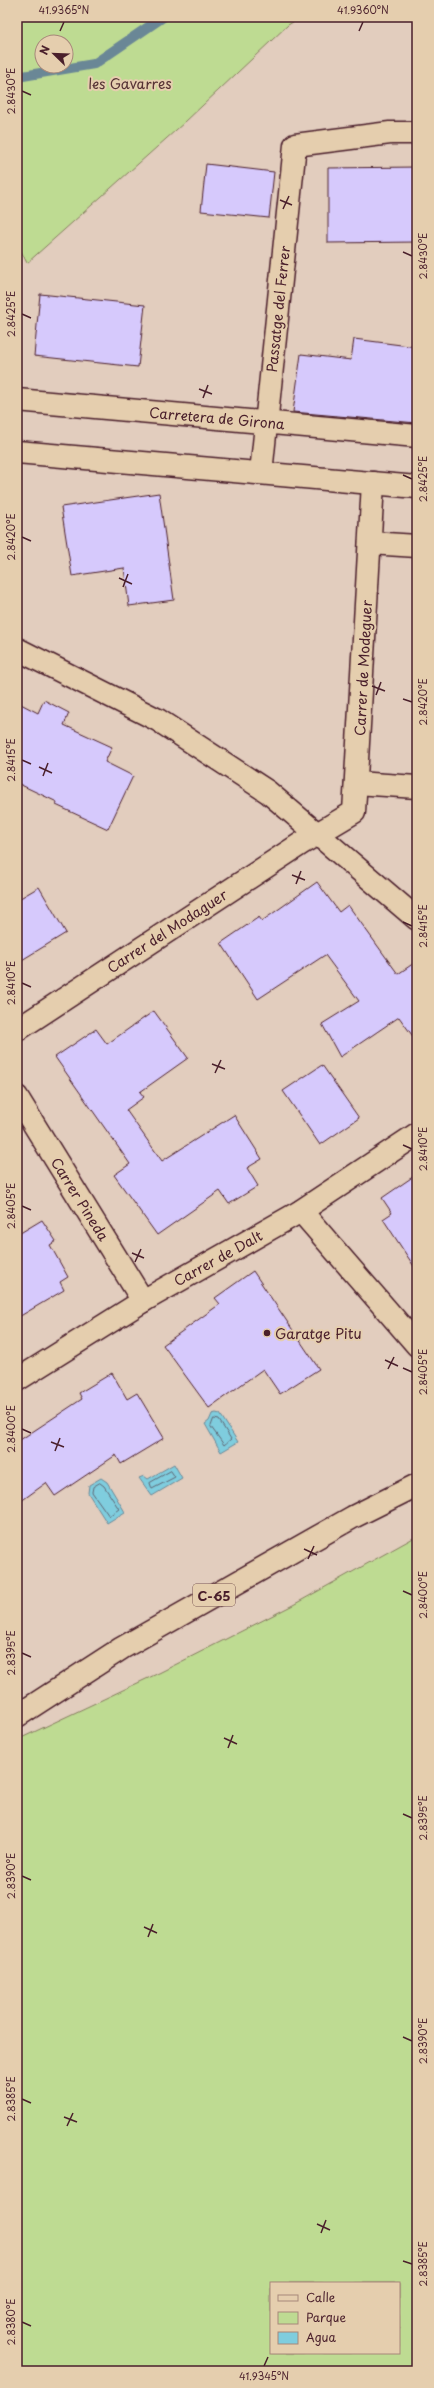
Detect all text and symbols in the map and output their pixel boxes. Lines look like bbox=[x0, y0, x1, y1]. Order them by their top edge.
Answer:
text: 41.9365°N bbox=[39, 2, 90, 17]
text: 41.9360°N bbox=[337, 2, 389, 17]
north arrow bbox=[34, 34, 74, 74]
text: N bbox=[35, 42, 54, 57]
text: 2.8430°E bbox=[3, 68, 18, 114]
park label: les Gavarres bbox=[88, 73, 172, 94]
text: 2.8430°E bbox=[415, 233, 430, 279]
street label: Passatge del Ferrer bbox=[261, 244, 295, 373]
text: 2.8425°E bbox=[3, 291, 18, 337]
street label: Carretera de Girona bbox=[148, 402, 286, 434]
text: 2.8425°E bbox=[415, 456, 430, 502]
text: 2.8420°E bbox=[3, 513, 18, 561]
street label: Carrer de Modeguer bbox=[349, 599, 377, 736]
text: 2.8420°E bbox=[415, 678, 430, 726]
text: 2.8415°E bbox=[3, 738, 18, 782]
street label: Carrer del Modaguer bbox=[103, 884, 232, 978]
text: 2.8415°E bbox=[415, 904, 430, 948]
text: 2.8410°E bbox=[3, 961, 18, 1005]
text: 2.8410°E bbox=[415, 1127, 430, 1171]
street label: Carrer Pineda bbox=[46, 1153, 114, 1245]
text: 2.8405°E bbox=[3, 1183, 18, 1229]
street label: Carrer de Dalt bbox=[170, 1225, 266, 1291]
place label: Garatge Pitu bbox=[275, 1323, 362, 1344]
marker: Garatge Pitu bbox=[262, 1328, 272, 1338]
text: 2.8405°E bbox=[415, 1349, 430, 1395]
text: 2.8400°E bbox=[3, 1405, 18, 1453]
text: 2.8400°E bbox=[415, 1571, 430, 1619]
road number: C-65 bbox=[193, 1584, 235, 1606]
text: 2.8395°E bbox=[3, 1630, 18, 1676]
text: 2.8395°E bbox=[415, 1795, 430, 1841]
text: 2.8390°E bbox=[3, 1853, 18, 1899]
text: 2.8390°E bbox=[415, 2018, 430, 2064]
text: 2.8385°E bbox=[3, 2076, 18, 2122]
text: 2.8385°E bbox=[415, 2241, 430, 2287]
legend bbox=[270, 2282, 400, 2354]
text: Calle bbox=[306, 2288, 336, 2306]
text: 2.8380°E bbox=[3, 2299, 18, 2345]
text: Parque bbox=[306, 2308, 346, 2326]
text: Agua bbox=[306, 2328, 337, 2346]
text: 41.9345°N bbox=[239, 2368, 289, 2383]

